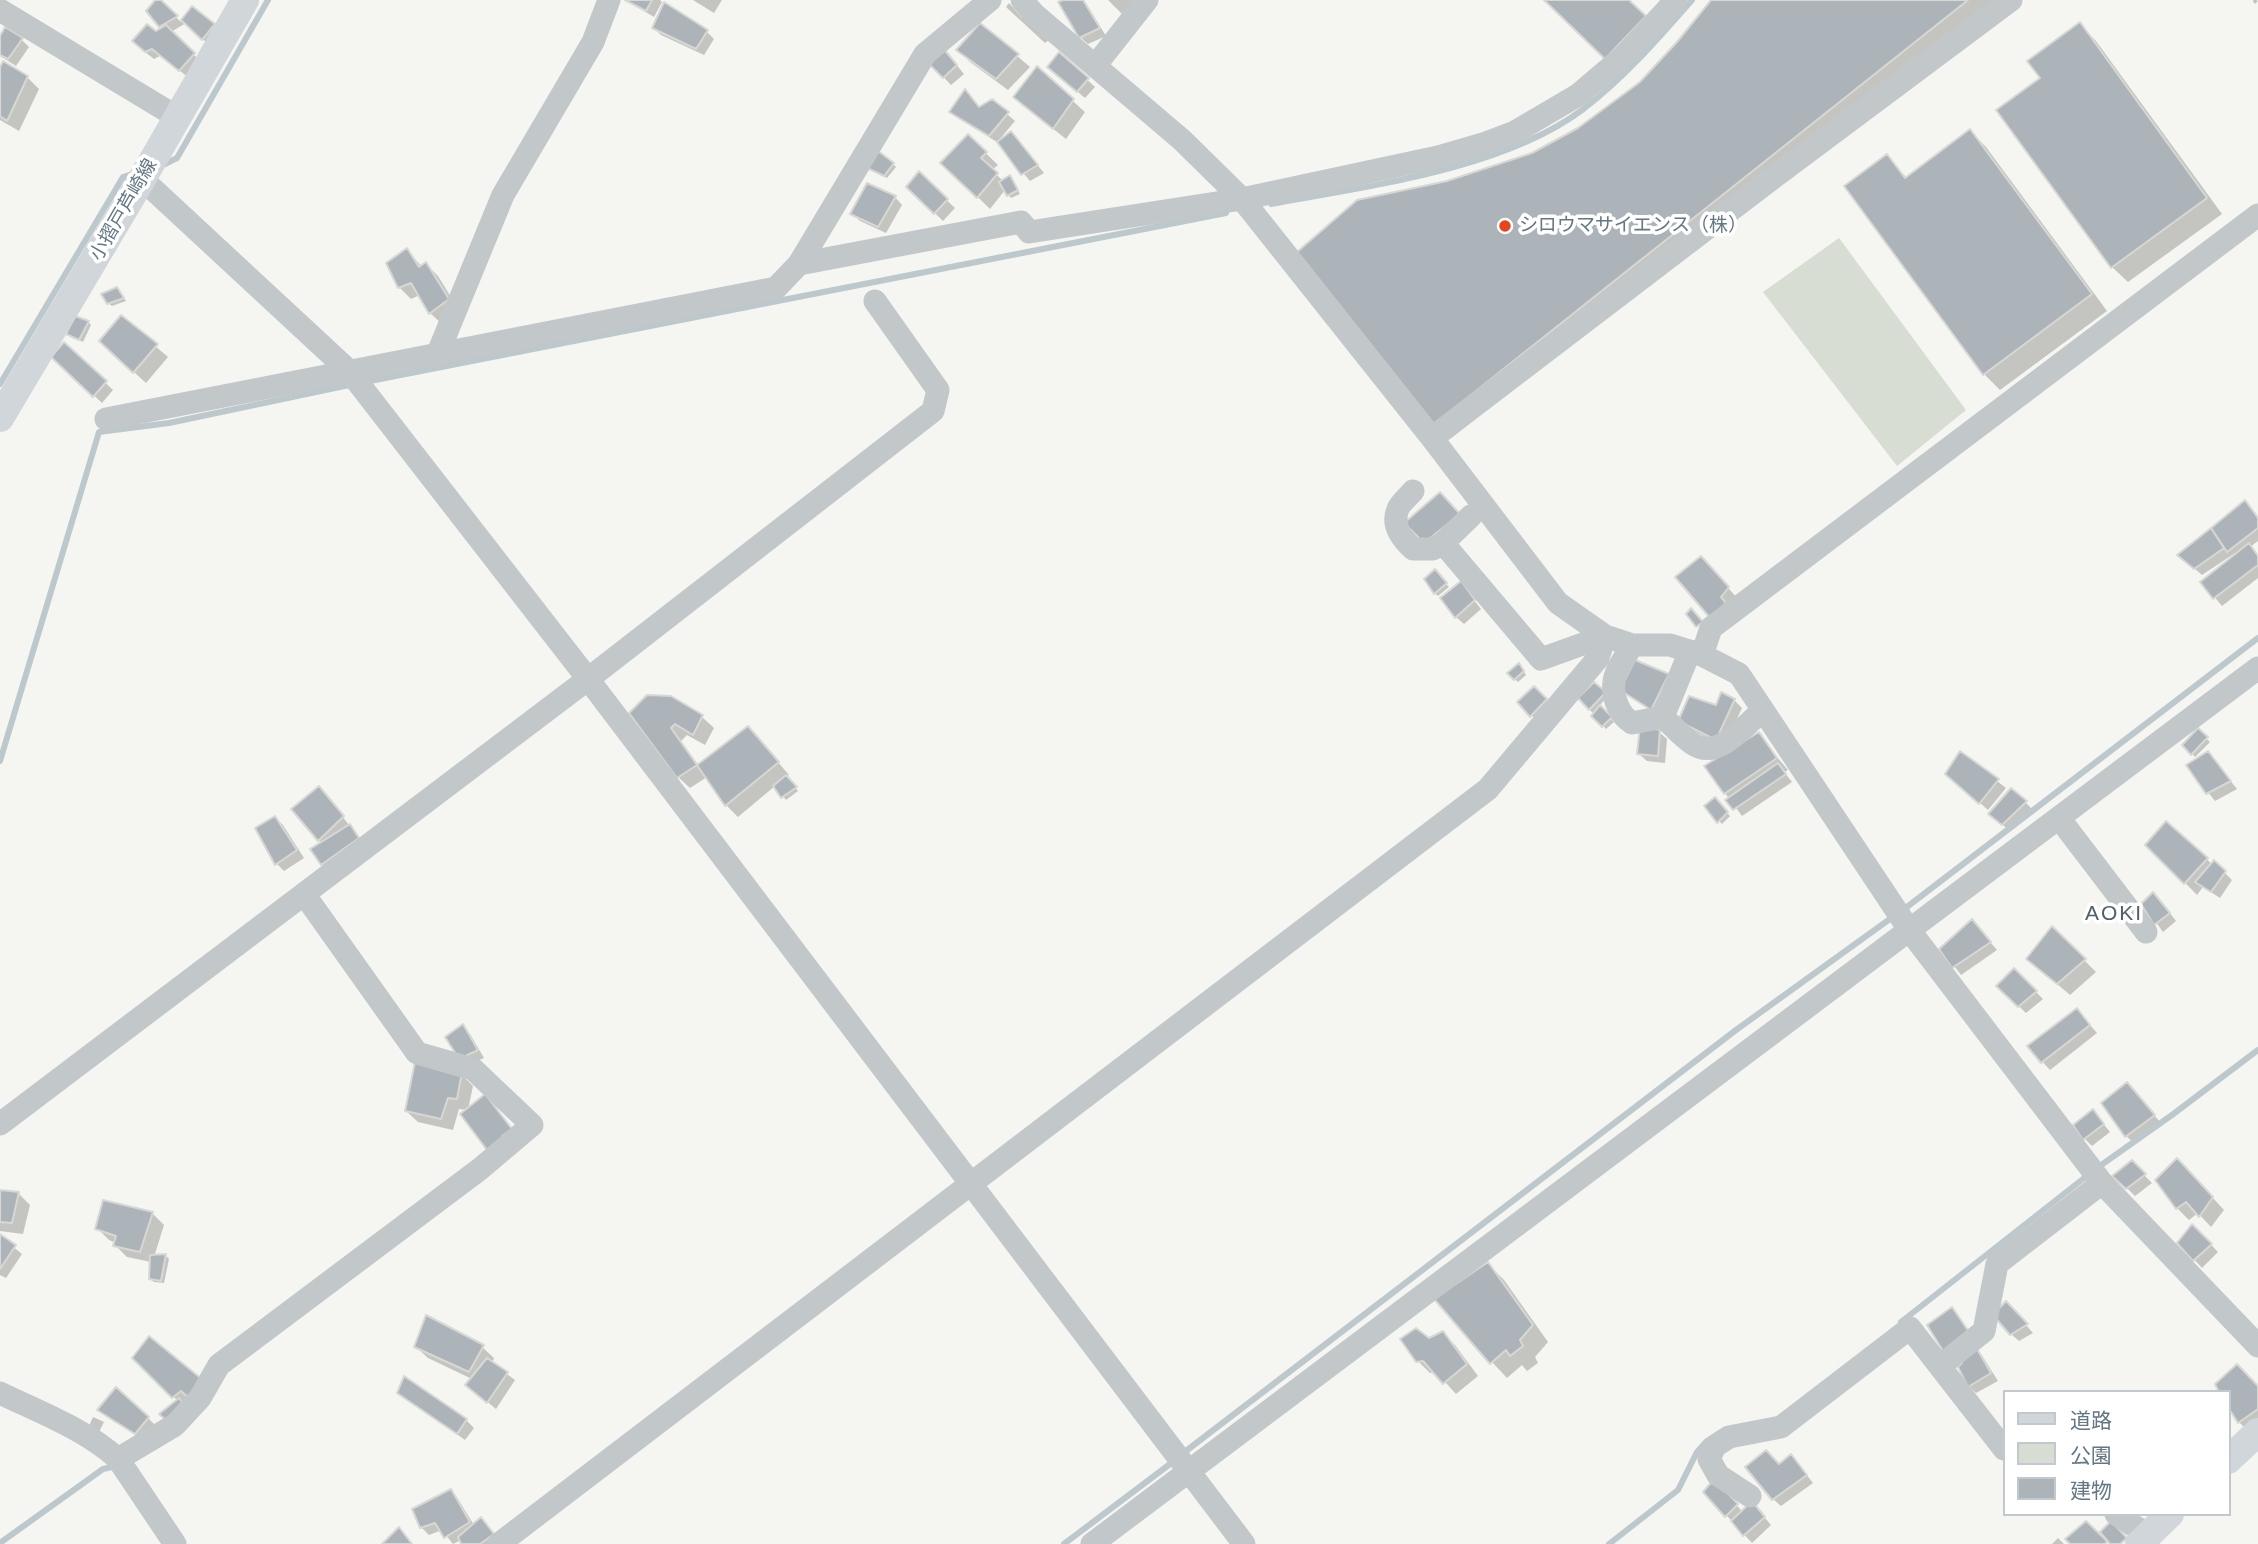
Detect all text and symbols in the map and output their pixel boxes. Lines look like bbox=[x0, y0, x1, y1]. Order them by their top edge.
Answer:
street label: 小摺戸芦崎線 bbox=[86, 155, 162, 265]
place label: シロウマサイエンス（株） bbox=[1519, 215, 1747, 237]
marker: シロウマサイエンス（株） bbox=[1497, 218, 1513, 234]
district label: AOKI bbox=[2085, 901, 2143, 927]
legend bbox=[2002, 1390, 2230, 1516]
text: 道路 bbox=[2070, 1409, 2112, 1432]
text: 公園 bbox=[2070, 1444, 2112, 1467]
text: 建物 bbox=[2070, 1479, 2112, 1502]

